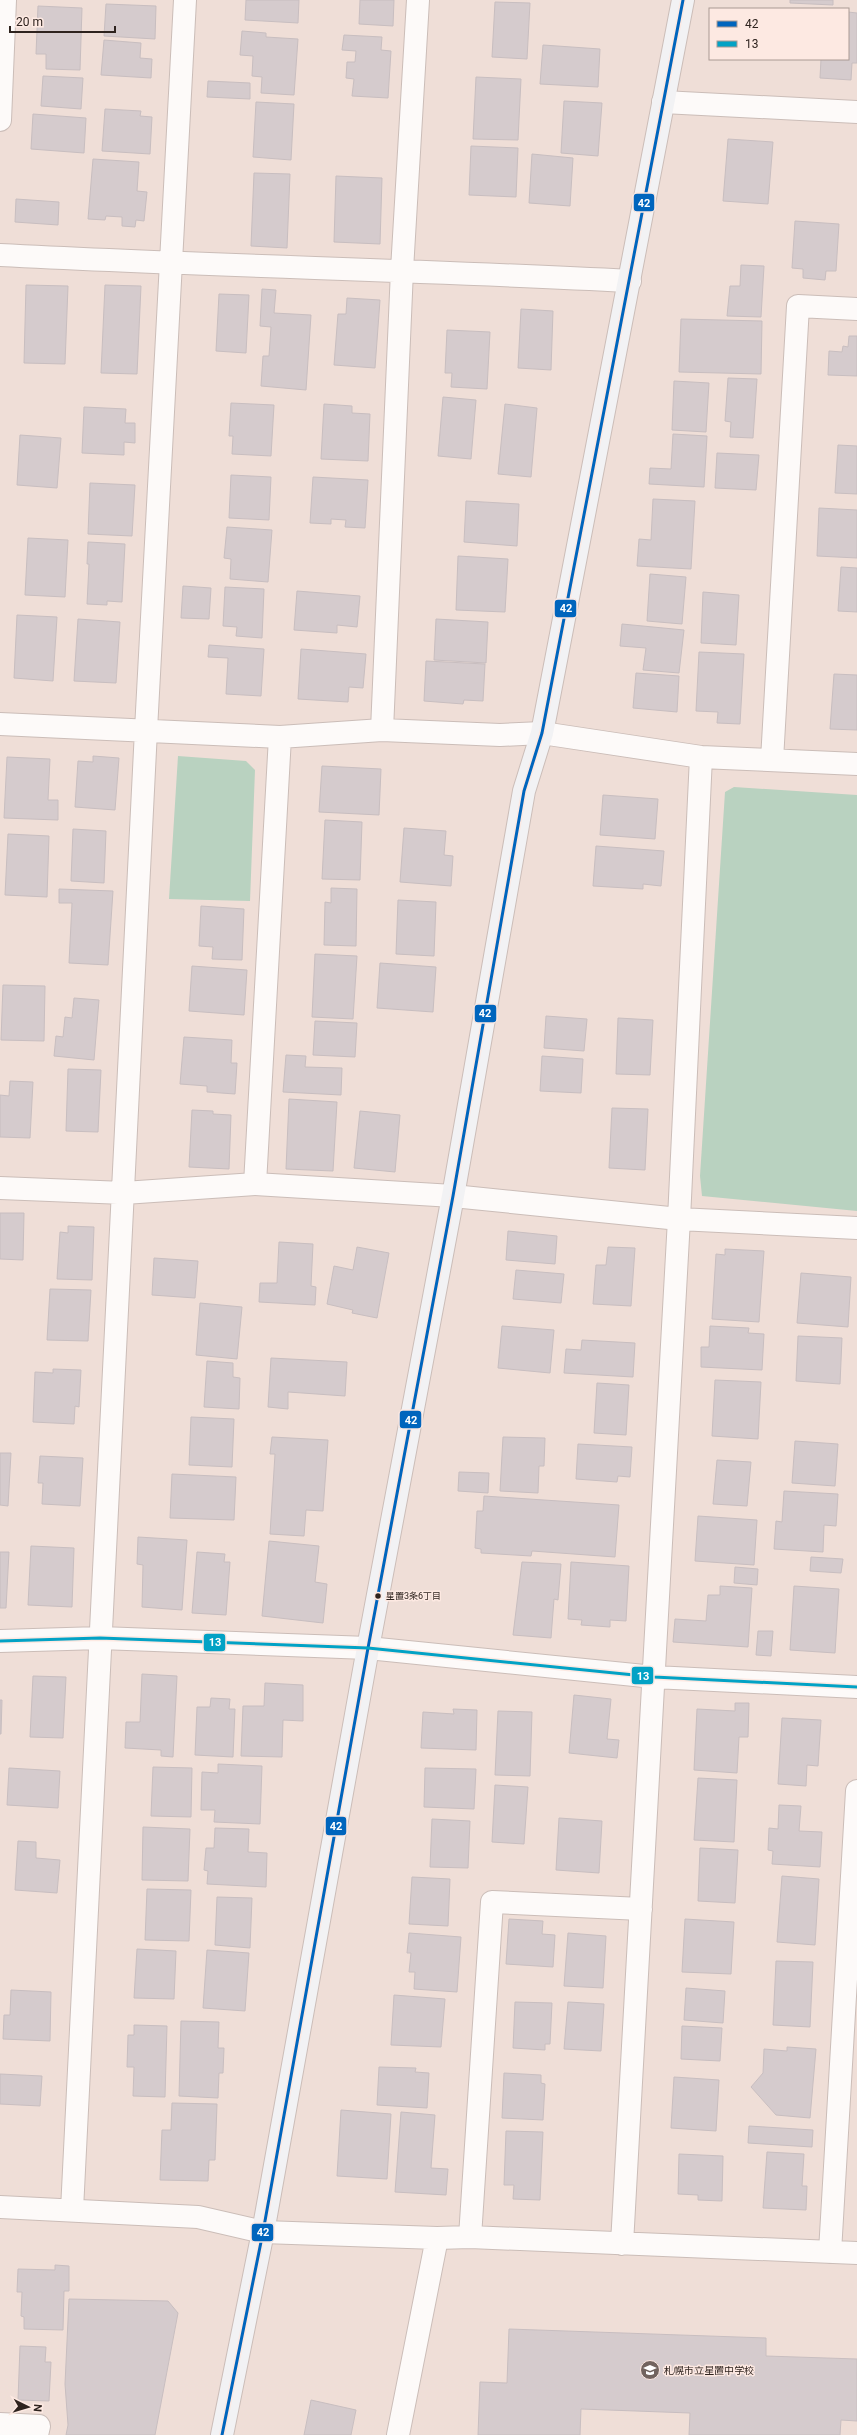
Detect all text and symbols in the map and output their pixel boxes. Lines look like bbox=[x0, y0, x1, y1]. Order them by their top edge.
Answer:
scale bar bbox=[10, 8, 115, 34]
legend bbox=[709, 8, 849, 60]
text: 20 m bbox=[16, 15, 43, 29]
text: 42 bbox=[745, 17, 759, 31]
text: 13 bbox=[745, 37, 759, 51]
line badge: 42 bbox=[633, 193, 655, 212]
text: 42 bbox=[638, 197, 650, 210]
line badge: 42 bbox=[554, 599, 577, 618]
text: 42 bbox=[560, 602, 572, 615]
line badge: 42 bbox=[474, 1004, 497, 1023]
text: 42 bbox=[479, 1007, 491, 1020]
line badge: 42 bbox=[399, 1410, 422, 1429]
text: 42 bbox=[405, 1414, 417, 1427]
marker: 星置3条6丁目 bbox=[373, 1591, 383, 1601]
place label: 星置3条6丁目 bbox=[386, 1591, 441, 1601]
line badge: 13 bbox=[203, 1633, 226, 1652]
text: 13 bbox=[209, 1636, 221, 1649]
line badge: 13 bbox=[631, 1666, 654, 1685]
text: 13 bbox=[637, 1670, 649, 1683]
line badge: 42 bbox=[325, 1816, 347, 1836]
text: 42 bbox=[330, 1820, 342, 1833]
line badge: 42 bbox=[251, 2223, 274, 2242]
text: 42 bbox=[257, 2226, 269, 2239]
school or university icon: 札幌市立星置中学校 bbox=[639, 2359, 661, 2381]
place label: 札幌市立星置中学校 bbox=[664, 2365, 754, 2376]
north arrow bbox=[8, 2387, 48, 2427]
text: N bbox=[31, 2403, 44, 2412]

